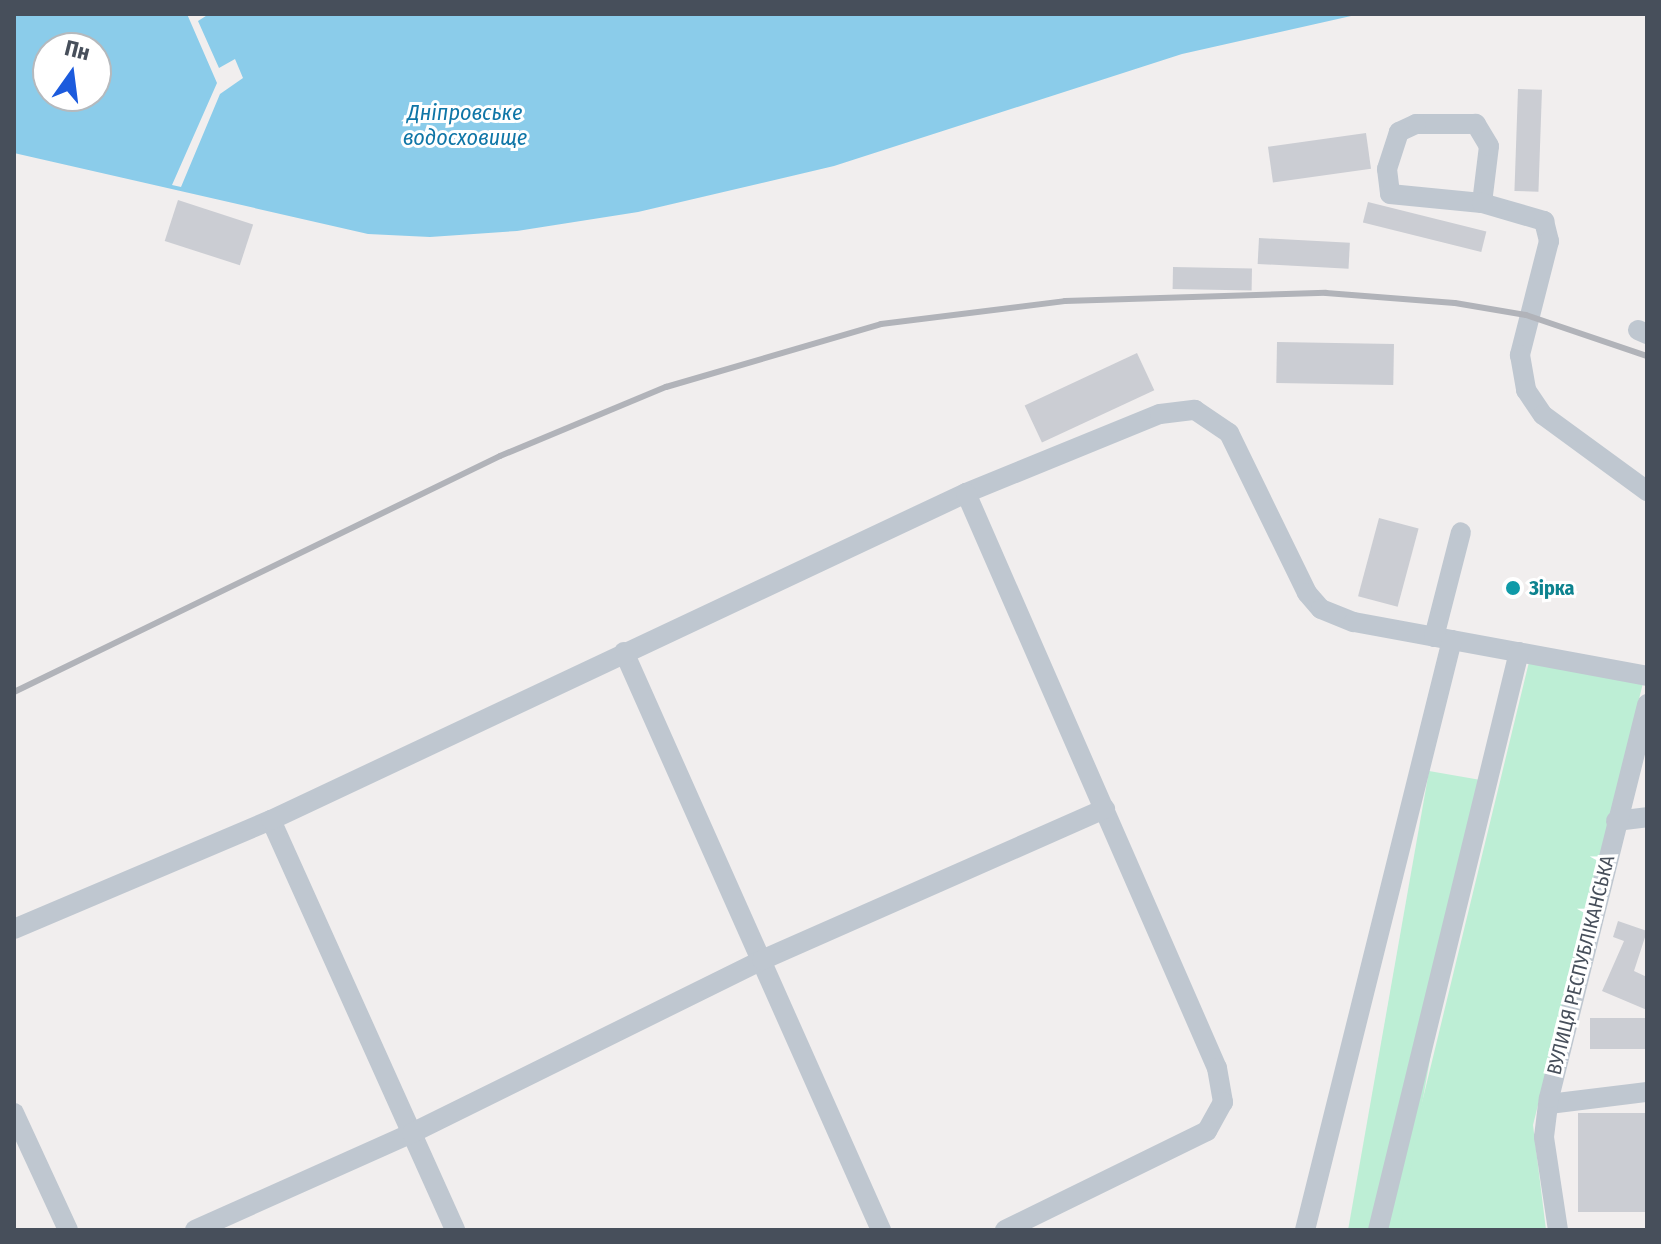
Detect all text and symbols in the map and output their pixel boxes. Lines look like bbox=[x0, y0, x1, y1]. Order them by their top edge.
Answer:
north arrow bbox=[32, 32, 112, 112]
text: Пн bbox=[62, 34, 93, 66]
water label: Дніпровське водосховище bbox=[403, 99, 527, 150]
place label: Зірка bbox=[1529, 576, 1575, 600]
marker: Зірка bbox=[1504, 579, 1522, 597]
street label: ВУЛИЦЯ РЕСПУБЛІКАНСЬКА bbox=[1542, 853, 1620, 1077]

